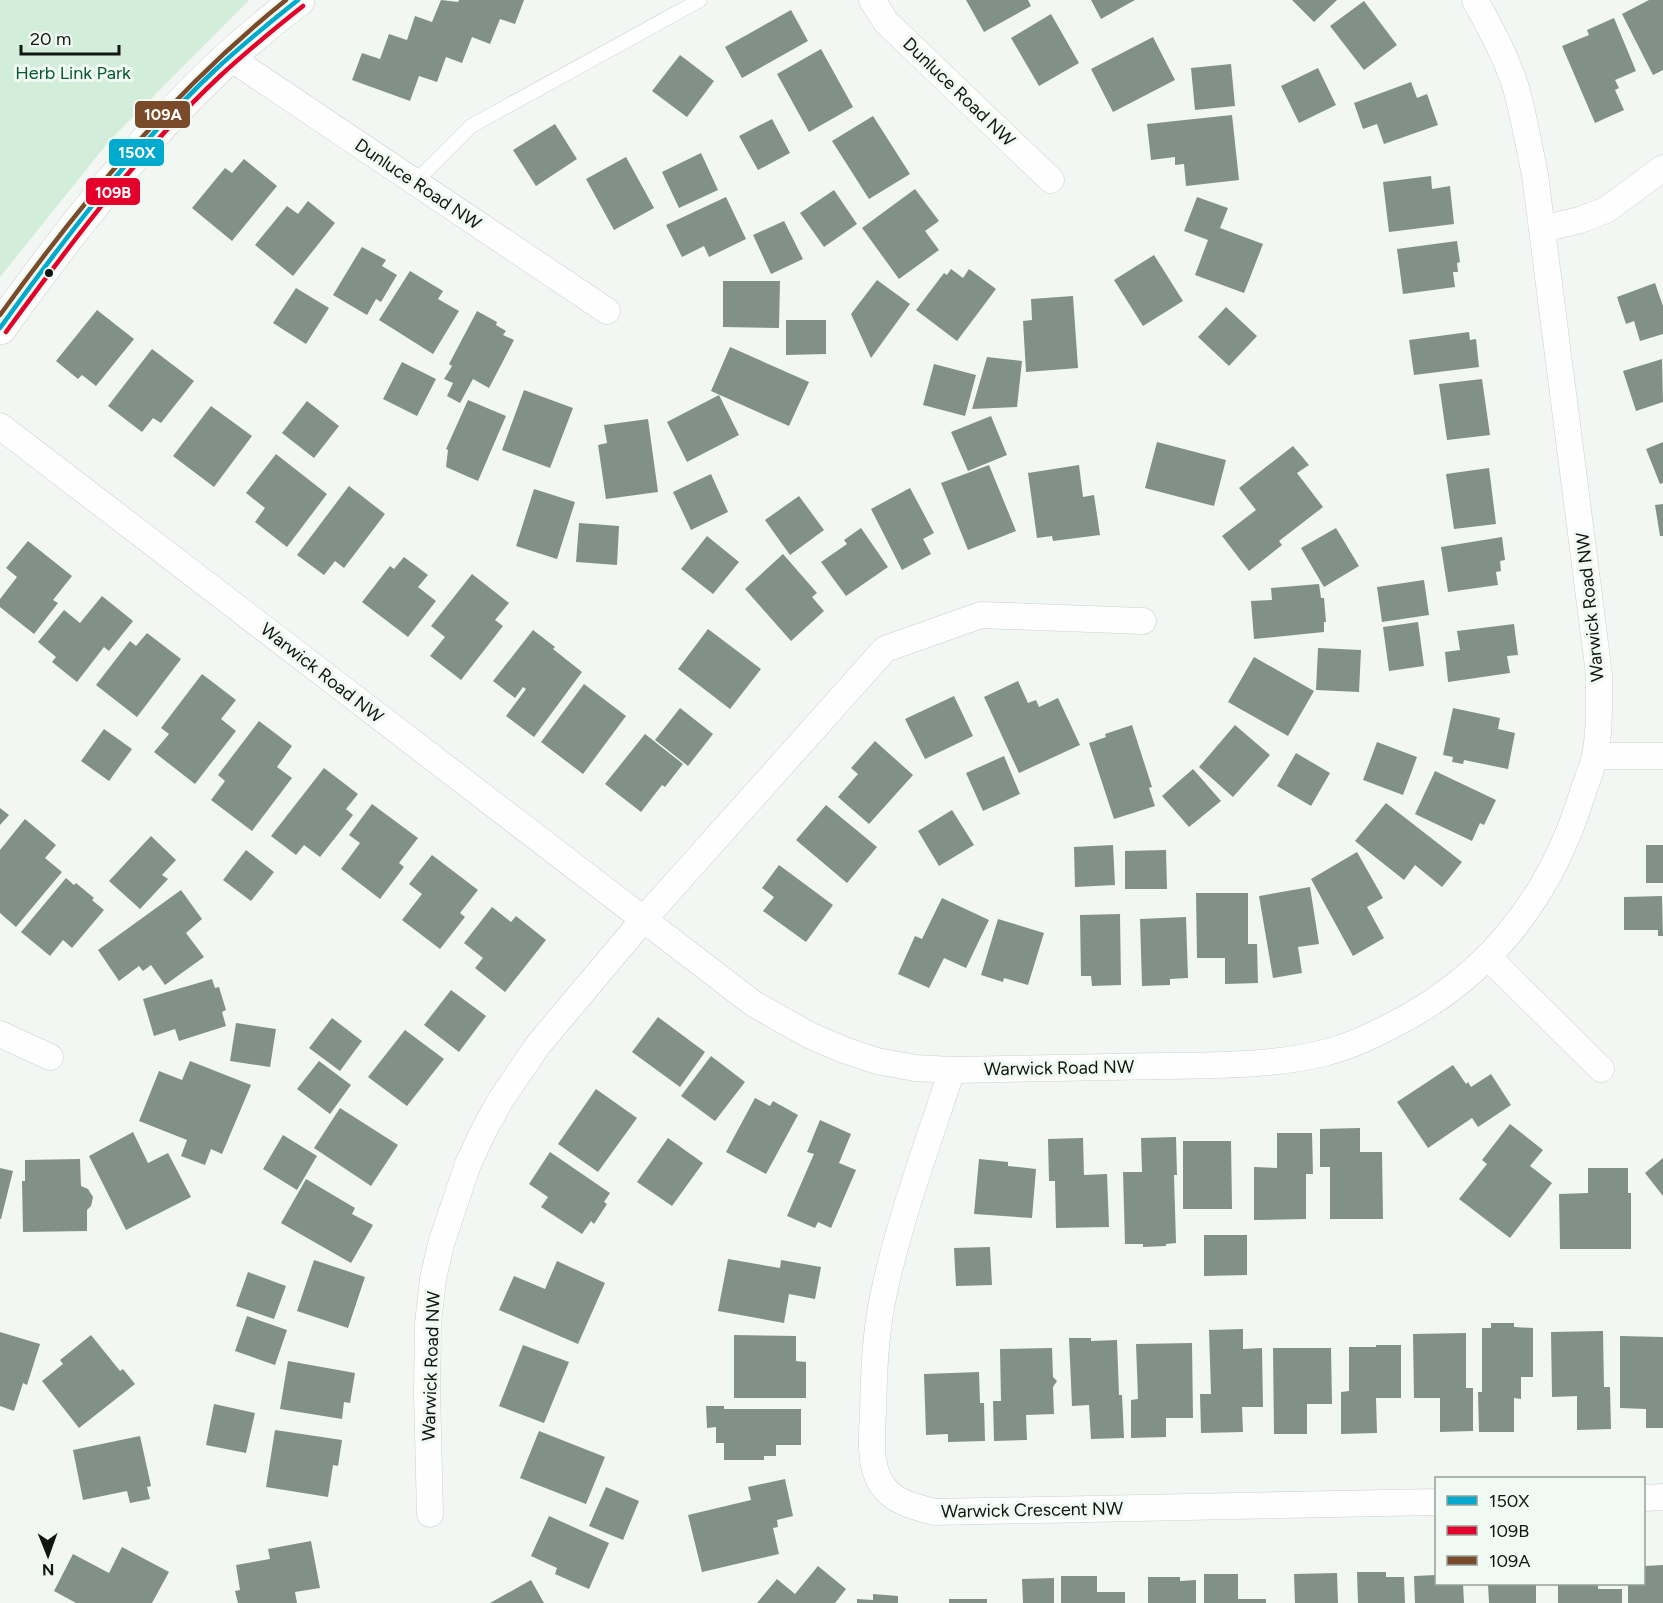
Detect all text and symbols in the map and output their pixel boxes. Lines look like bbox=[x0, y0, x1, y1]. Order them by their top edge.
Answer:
scale bar bbox=[21, 18, 118, 56]
text: 20 m bbox=[30, 28, 71, 50]
street label: Dunluce Road NW bbox=[898, 33, 1020, 152]
park label: Herb Link Park bbox=[15, 62, 131, 84]
line badge: 109A bbox=[134, 100, 191, 129]
text: 109A bbox=[144, 105, 182, 124]
street label: Dunluce Road NW bbox=[351, 134, 486, 235]
line badge: 150X bbox=[108, 138, 165, 167]
text: 150X bbox=[118, 143, 156, 162]
line badge: 109B bbox=[85, 177, 141, 206]
text: 109B bbox=[95, 183, 131, 202]
unlabelled marker bbox=[43, 267, 55, 279]
street label: Warwick Road NW bbox=[1571, 530, 1609, 683]
street label: Warwick Road NW bbox=[256, 618, 388, 728]
street label: Warwick Road NW bbox=[984, 1056, 1135, 1080]
street label: Warwick Road NW bbox=[417, 1290, 445, 1441]
legend bbox=[1435, 1477, 1645, 1585]
text: 150X bbox=[1489, 1490, 1529, 1512]
street label: Warwick Crescent NW bbox=[941, 1497, 1124, 1523]
text: 109B bbox=[1489, 1520, 1529, 1542]
north arrow bbox=[18, 1525, 78, 1585]
text: 109A bbox=[1489, 1550, 1530, 1572]
text: N bbox=[42, 1560, 55, 1579]

